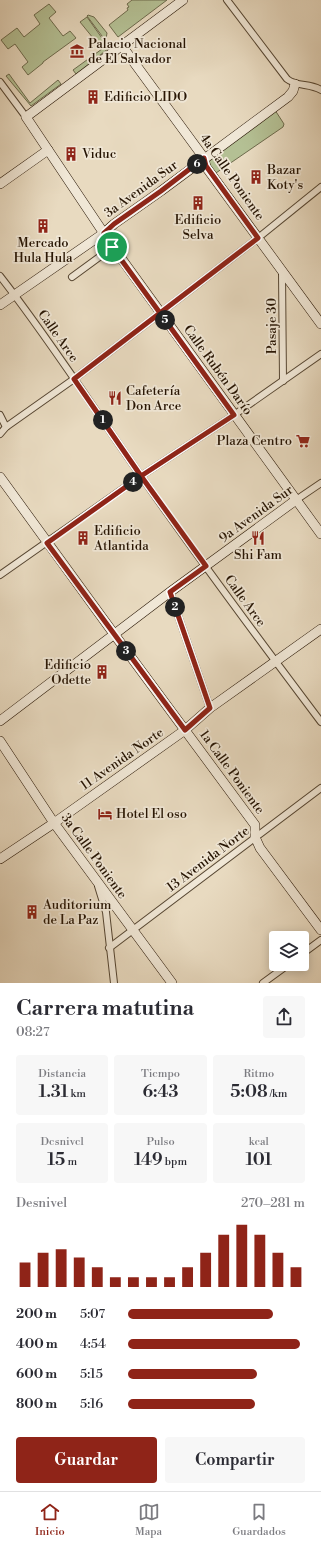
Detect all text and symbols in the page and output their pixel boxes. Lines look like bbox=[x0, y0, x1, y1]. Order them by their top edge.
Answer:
place label: Palacio Nacional de El Salvador bbox=[88, 36, 187, 67]
museum icon: Palacio Nacional de El Salvador bbox=[69, 43, 85, 59]
building icon: Edificio LIDO bbox=[85, 89, 101, 105]
place label: Edificio LIDO bbox=[104, 89, 187, 105]
street label: 4a Calle Poniente bbox=[196, 131, 268, 224]
building icon: Viduc bbox=[63, 146, 79, 162]
place label: Viduc bbox=[81, 146, 117, 162]
pin: 6 bbox=[187, 154, 207, 174]
street label: 3a Avenida Sur bbox=[101, 157, 181, 221]
text: 6 bbox=[194, 157, 200, 171]
place label: Bazar Koty's bbox=[266, 162, 303, 193]
building icon: Bazar Koty's bbox=[248, 169, 264, 185]
building icon: Edificio Selva bbox=[190, 195, 206, 211]
place label: Edificio Selva bbox=[175, 212, 221, 243]
building icon: Mercado Hula Hula bbox=[35, 218, 51, 234]
pin bbox=[95, 230, 129, 264]
place label: Mercado Hula Hula bbox=[13, 235, 73, 266]
icon: arrive bbox=[101, 236, 123, 258]
street label: Pasaje 30 bbox=[264, 297, 280, 354]
street label: Calle Arce bbox=[34, 307, 82, 365]
pin: 5 bbox=[155, 310, 175, 330]
text: 5 bbox=[162, 313, 168, 327]
street label: Calle Rubén Darío bbox=[180, 322, 256, 418]
place label: Cafetería Don Arce bbox=[126, 383, 182, 414]
restaurant icon: Cafetería Don Arce bbox=[107, 390, 123, 406]
pin: 1 bbox=[93, 410, 113, 430]
text: 1 bbox=[100, 413, 106, 427]
place label: Plaza Centro bbox=[217, 433, 292, 449]
supermarket icon: Plaza Centro bbox=[295, 433, 311, 449]
pin: 4 bbox=[123, 472, 143, 492]
text: 4 bbox=[129, 475, 137, 489]
street label: 9a Avenida Sur bbox=[216, 482, 296, 546]
place label: Edificio Atlantida bbox=[93, 523, 149, 554]
building icon: Edificio Atlantida bbox=[75, 530, 91, 546]
restaurant icon: Shi Fam bbox=[250, 530, 266, 546]
place label: Shi Fam bbox=[234, 547, 283, 563]
street label: Calle Arce bbox=[221, 572, 269, 630]
pin: 2 bbox=[165, 597, 185, 617]
text: 2 bbox=[172, 600, 178, 614]
pin: 3 bbox=[116, 641, 136, 661]
text: 3 bbox=[123, 644, 129, 658]
place label: Edificio Odette bbox=[44, 657, 91, 688]
building icon: Edificio Odette bbox=[94, 664, 110, 680]
street label: 11 Avenida Norte bbox=[77, 724, 167, 794]
street label: 1a Calle Poniente bbox=[196, 727, 268, 818]
hotel icon: Hotel El oso bbox=[97, 806, 113, 822]
place label: Hotel El oso bbox=[116, 806, 187, 822]
street label: 3a Calle Poniente bbox=[58, 810, 131, 902]
street label: 13 Avenida Norte bbox=[164, 823, 253, 895]
place label: Auditorium de La Paz bbox=[42, 897, 112, 928]
building icon: Auditorium de La Paz bbox=[24, 904, 40, 920]
map controls bbox=[269, 931, 309, 971]
button: layers bbox=[269, 931, 309, 971]
text: Carrera matutina bbox=[16, 995, 194, 1022]
button: share bbox=[263, 996, 305, 1038]
text: 08:27 bbox=[16, 1024, 49, 1040]
text: Distancia bbox=[38, 1067, 86, 1081]
text: Tiempo bbox=[141, 1067, 180, 1081]
text: Ritmo bbox=[243, 1067, 274, 1081]
text: 1.31 bbox=[38, 1081, 68, 1103]
text: 6:43 bbox=[143, 1081, 178, 1103]
text: 5:08 bbox=[230, 1081, 268, 1103]
text: km bbox=[68, 1087, 86, 1101]
text: /km bbox=[268, 1087, 287, 1101]
text: Desnivel bbox=[41, 1135, 84, 1149]
text: Pulso bbox=[146, 1135, 175, 1149]
text: kcal bbox=[249, 1135, 269, 1149]
text: 15 bbox=[47, 1149, 65, 1171]
text: 149 bbox=[134, 1149, 163, 1171]
text: 101 bbox=[245, 1149, 272, 1171]
text: m bbox=[65, 1155, 77, 1169]
text: bpm bbox=[163, 1155, 187, 1169]
text: Desnivel bbox=[16, 1195, 67, 1211]
text: 270–281 m bbox=[241, 1195, 305, 1211]
text: 200 m bbox=[16, 1306, 57, 1322]
text: 5:07 bbox=[80, 1306, 105, 1322]
text: 400 m bbox=[16, 1336, 58, 1352]
text: 4:54 bbox=[80, 1336, 106, 1352]
text: 600 m bbox=[16, 1366, 57, 1382]
text: 5:15 bbox=[80, 1366, 103, 1382]
text: 800 m bbox=[16, 1396, 57, 1412]
text: 5:16 bbox=[80, 1396, 103, 1412]
button: Guardar bbox=[16, 1437, 157, 1483]
button: Compartir bbox=[165, 1437, 305, 1483]
tab: Inicio bbox=[35, 1501, 65, 1539]
tab: Mapa bbox=[135, 1501, 162, 1539]
tab: Guardados bbox=[232, 1501, 286, 1539]

